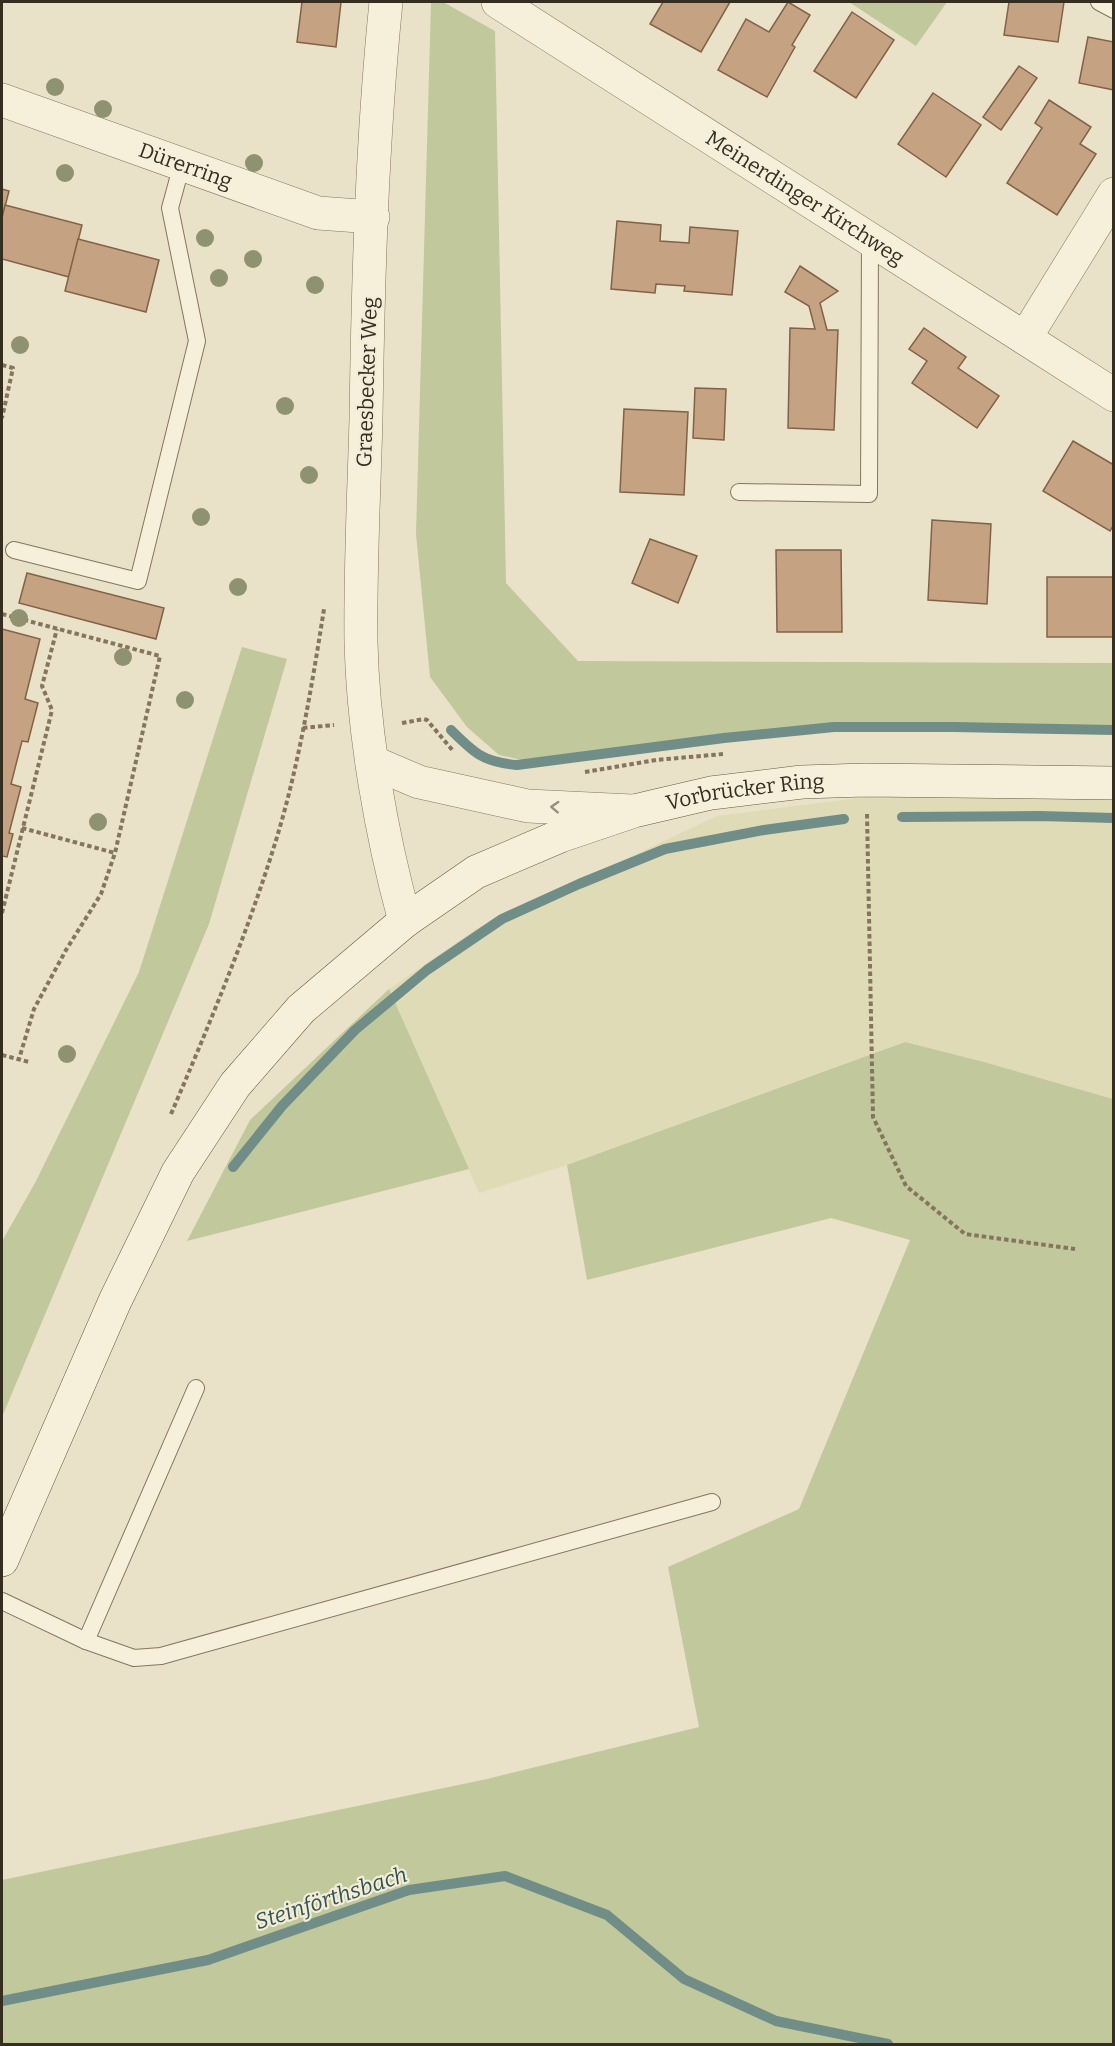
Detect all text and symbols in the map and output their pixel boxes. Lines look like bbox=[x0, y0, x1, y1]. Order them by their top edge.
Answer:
street label: Meinerdinger Kirchweg bbox=[701, 125, 909, 271]
street label: Dürerring bbox=[135, 137, 236, 194]
street label: Graesbecker Weg bbox=[351, 296, 383, 468]
street label: Vorbrücker Ring bbox=[663, 768, 825, 816]
one-way arrow bbox=[550, 801, 559, 814]
water label: Steinförthsbach bbox=[252, 1861, 410, 1935]

